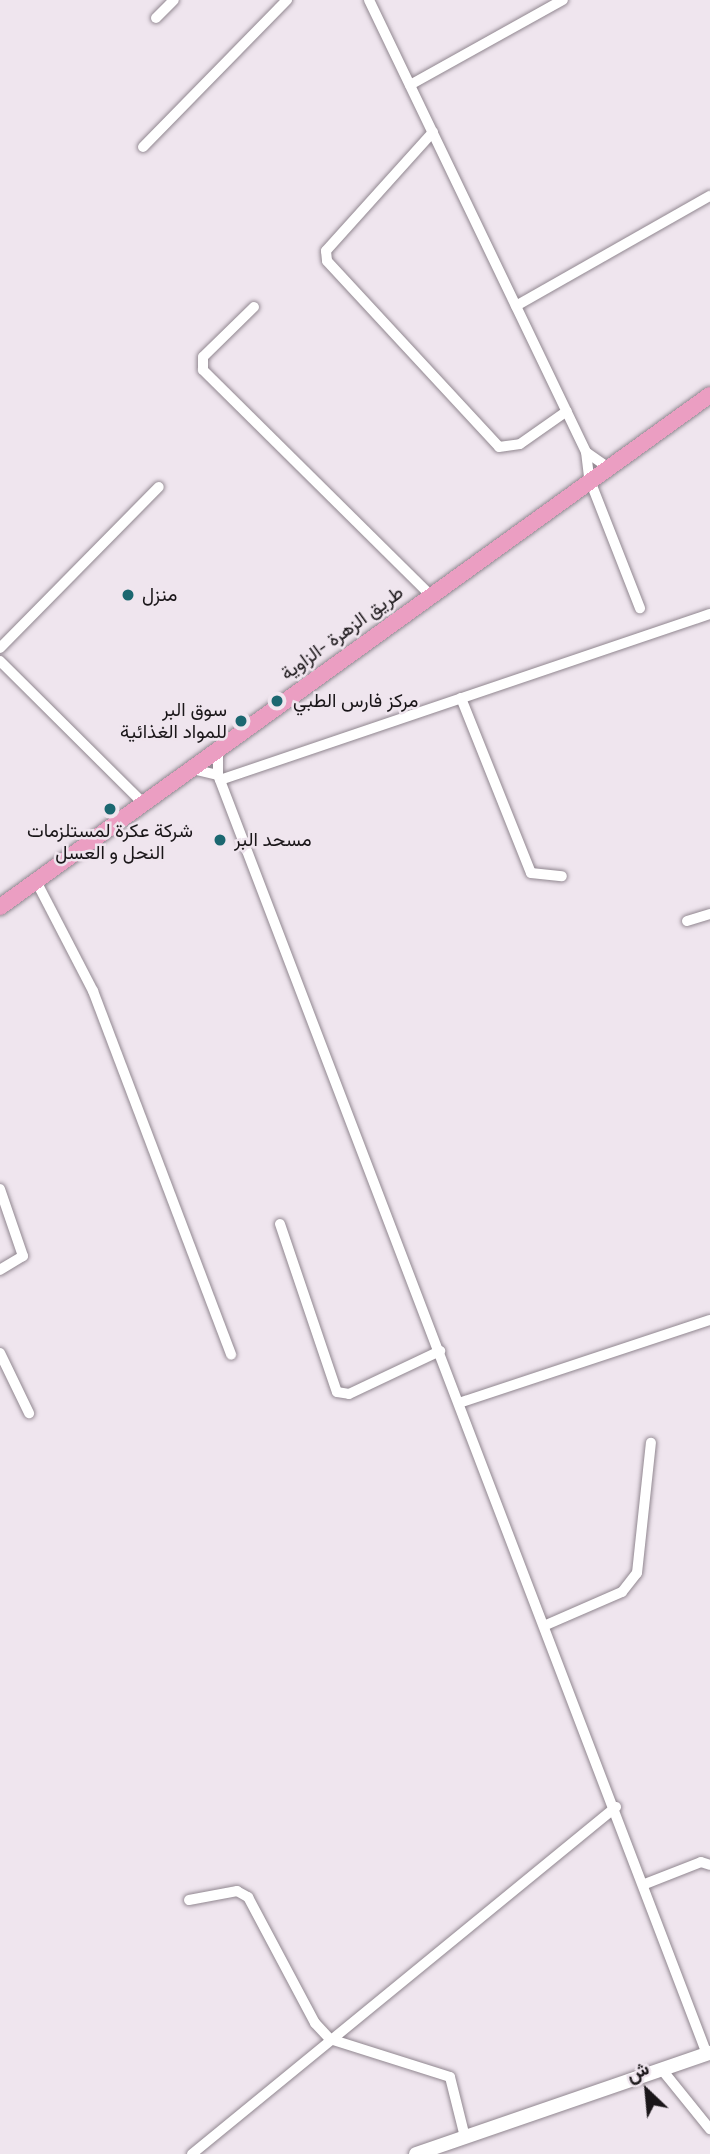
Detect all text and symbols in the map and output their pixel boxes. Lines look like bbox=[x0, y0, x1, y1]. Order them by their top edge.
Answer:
street label: طريق الزهرة -الزاوية bbox=[276, 581, 408, 685]
place label: منزل bbox=[142, 584, 177, 606]
marker: منزل bbox=[120, 587, 136, 603]
place label: مركز فارس الطبي bbox=[293, 690, 418, 712]
marker: مركز فارس الطبي bbox=[267, 691, 287, 711]
place label: سوق البر للمواد الغذائية bbox=[120, 699, 227, 743]
marker: سوق البر للمواد الغذائية bbox=[233, 713, 249, 729]
marker: شركة عكرة لمستلزمات النحل و العسل bbox=[102, 801, 118, 817]
place label: شركة عكرة لمستلزمات النحل و العسل bbox=[27, 820, 193, 864]
place label: مسحد البر bbox=[234, 829, 312, 851]
marker: مسحد البر bbox=[212, 832, 228, 848]
north arrow bbox=[612, 2056, 682, 2126]
text: ش bbox=[622, 2056, 653, 2087]

